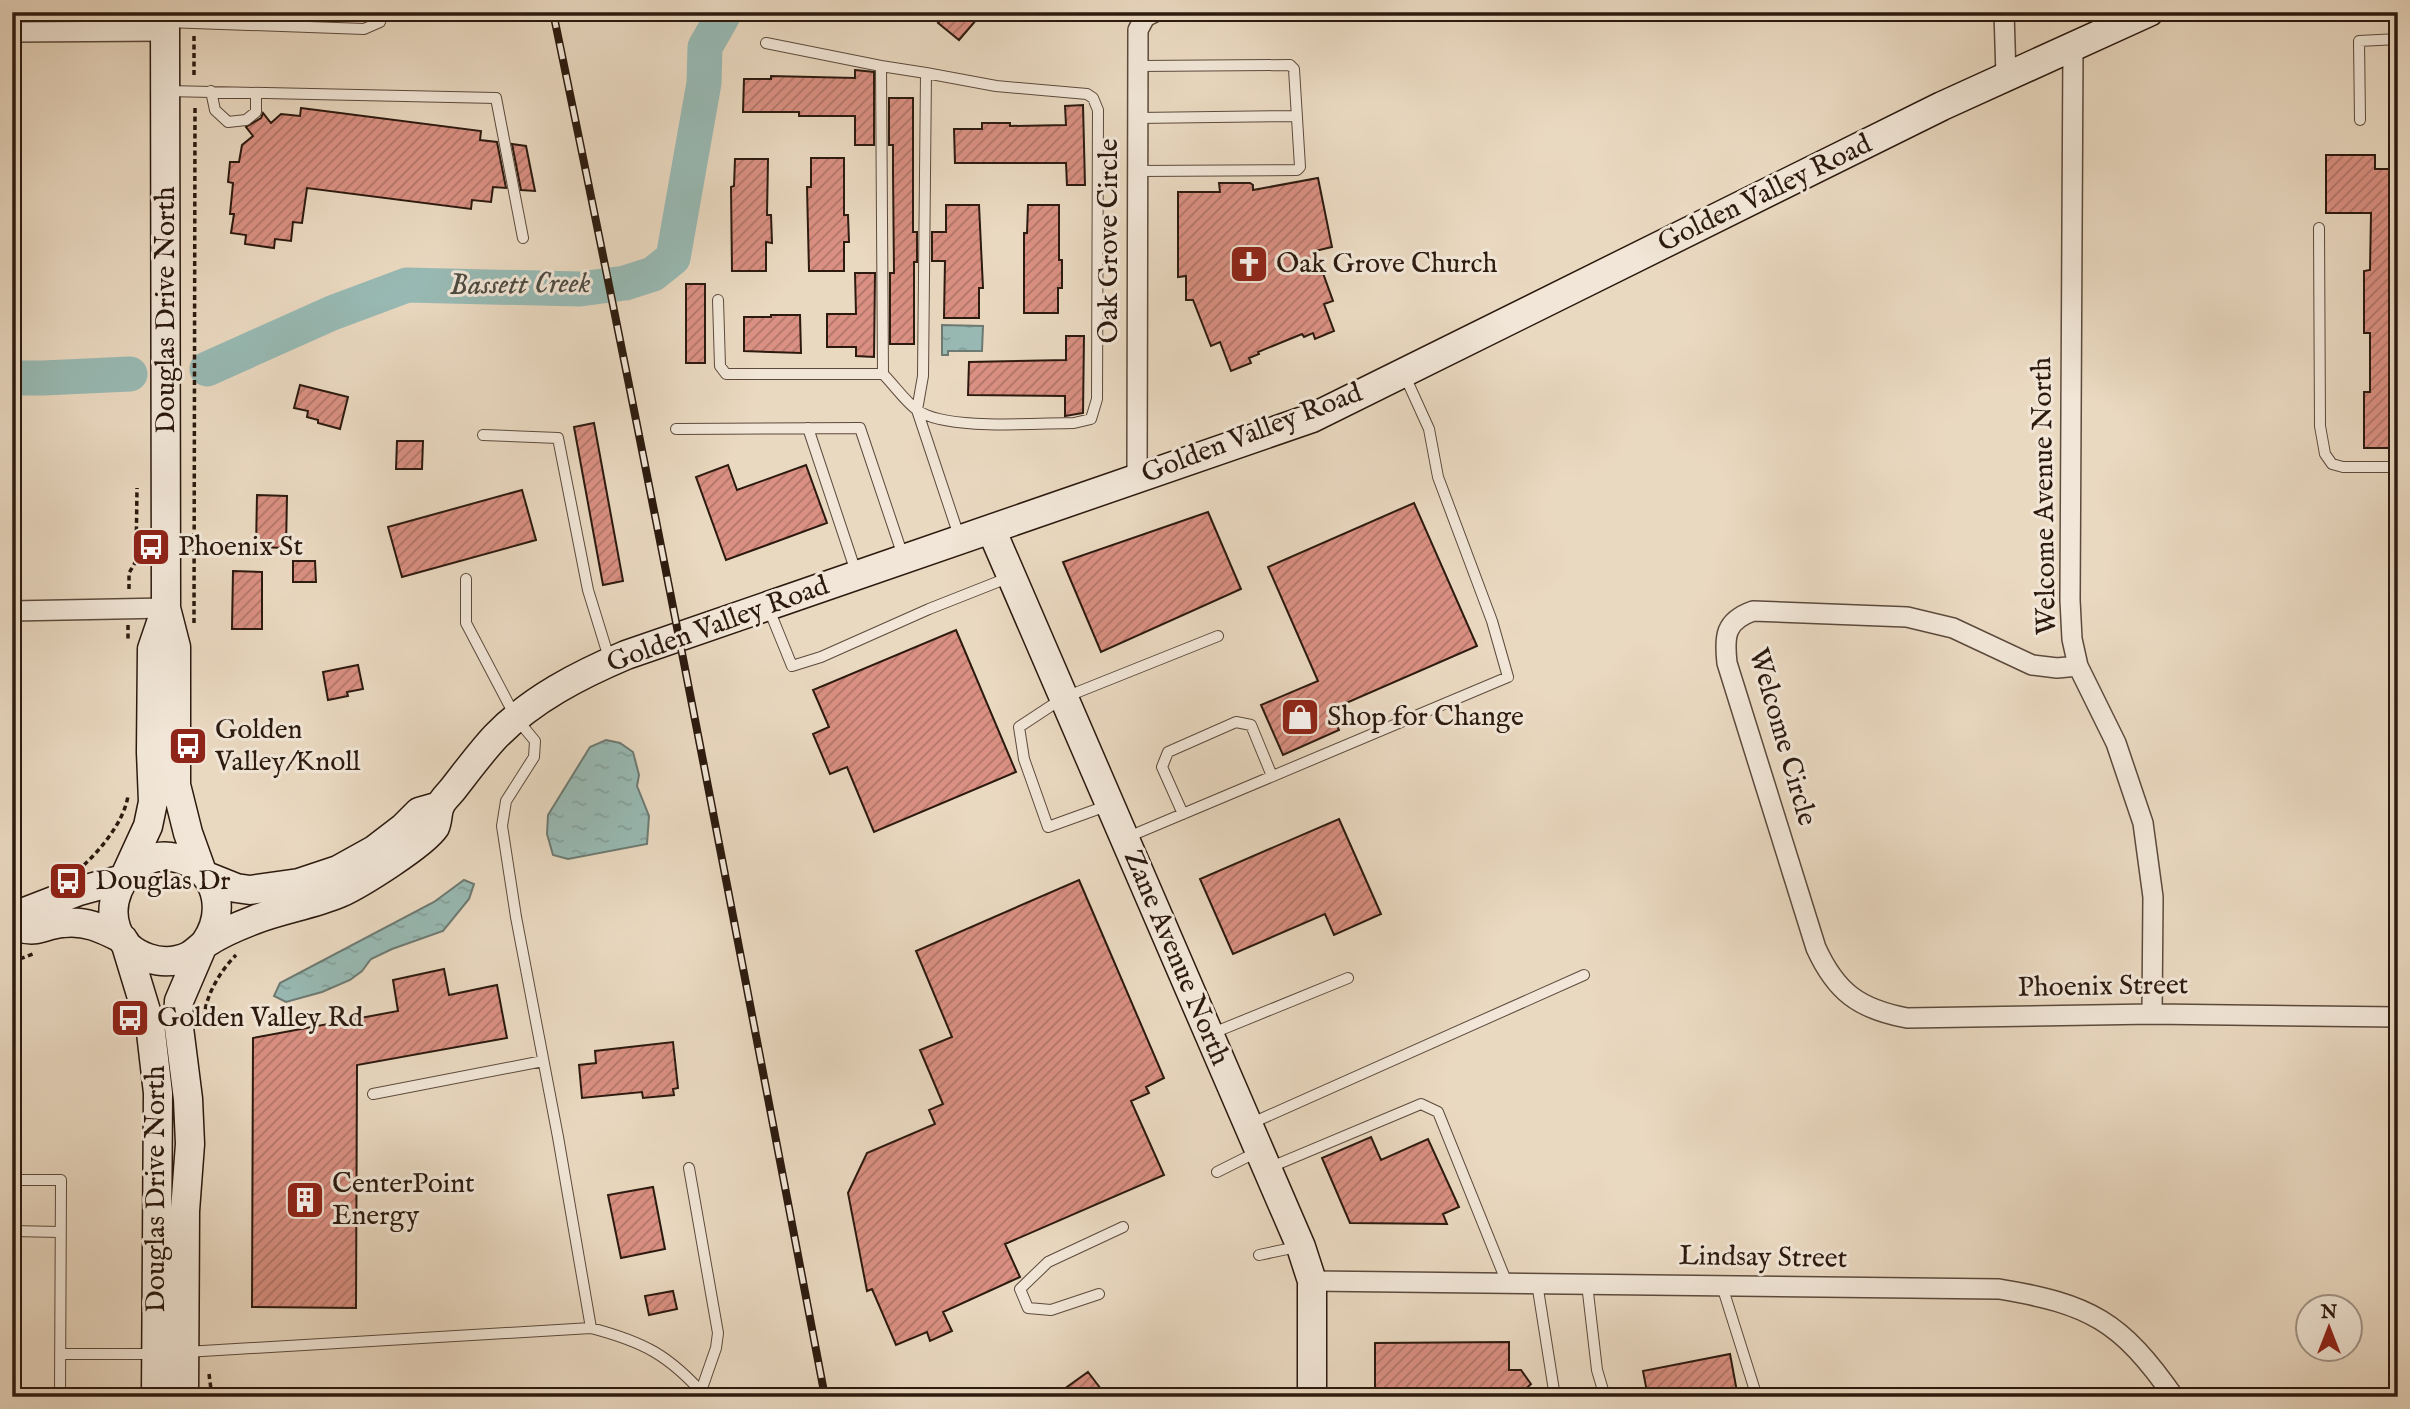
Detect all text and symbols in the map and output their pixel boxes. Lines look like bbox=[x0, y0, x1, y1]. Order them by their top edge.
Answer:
street label: Golden Valley Road bbox=[1652, 127, 1878, 261]
street label: Oak Grove Circle bbox=[1092, 138, 1127, 344]
street label: Douglas Drive North bbox=[149, 186, 184, 434]
church icon: Oak Grove Church bbox=[1228, 243, 1270, 285]
place label: Oak Grove Church bbox=[1276, 247, 1498, 282]
water label: Bassett Creek bbox=[449, 265, 591, 305]
street label: Welcome Avenue North bbox=[2025, 357, 2065, 635]
street label: Golden Valley Road bbox=[1137, 376, 1367, 492]
bus stop icon: Phoenix St bbox=[130, 526, 172, 568]
place label: Phoenix St bbox=[178, 530, 303, 565]
street label: Golden Valley Road bbox=[602, 569, 834, 681]
street label: Welcome Circle bbox=[1740, 644, 1824, 830]
shop icon: Shop for Change bbox=[1279, 696, 1321, 738]
place label: Shop for Change bbox=[1327, 700, 1524, 735]
place label: Golden Valley/Knoll bbox=[214, 713, 361, 780]
bus stop icon: Golden Valley/Knoll bbox=[167, 725, 209, 767]
street label: Zane Avenue North bbox=[1115, 845, 1237, 1071]
bus stop icon: Douglas Dr bbox=[47, 860, 89, 902]
place label: Douglas Dr bbox=[95, 864, 231, 899]
street label: Phoenix Street bbox=[2017, 968, 2189, 1006]
bus stop icon: Golden Valley Rd bbox=[109, 997, 151, 1039]
place label: Golden Valley Rd bbox=[157, 1001, 363, 1036]
street label: Douglas Drive North bbox=[139, 1065, 174, 1313]
place label: CenterPoint Energy bbox=[332, 1167, 475, 1234]
building icon: CenterPoint Energy bbox=[284, 1179, 326, 1221]
street label: Lindsay Street bbox=[1679, 1239, 1848, 1277]
north arrow bbox=[2294, 1294, 2364, 1364]
text: N bbox=[2320, 1301, 2338, 1325]

